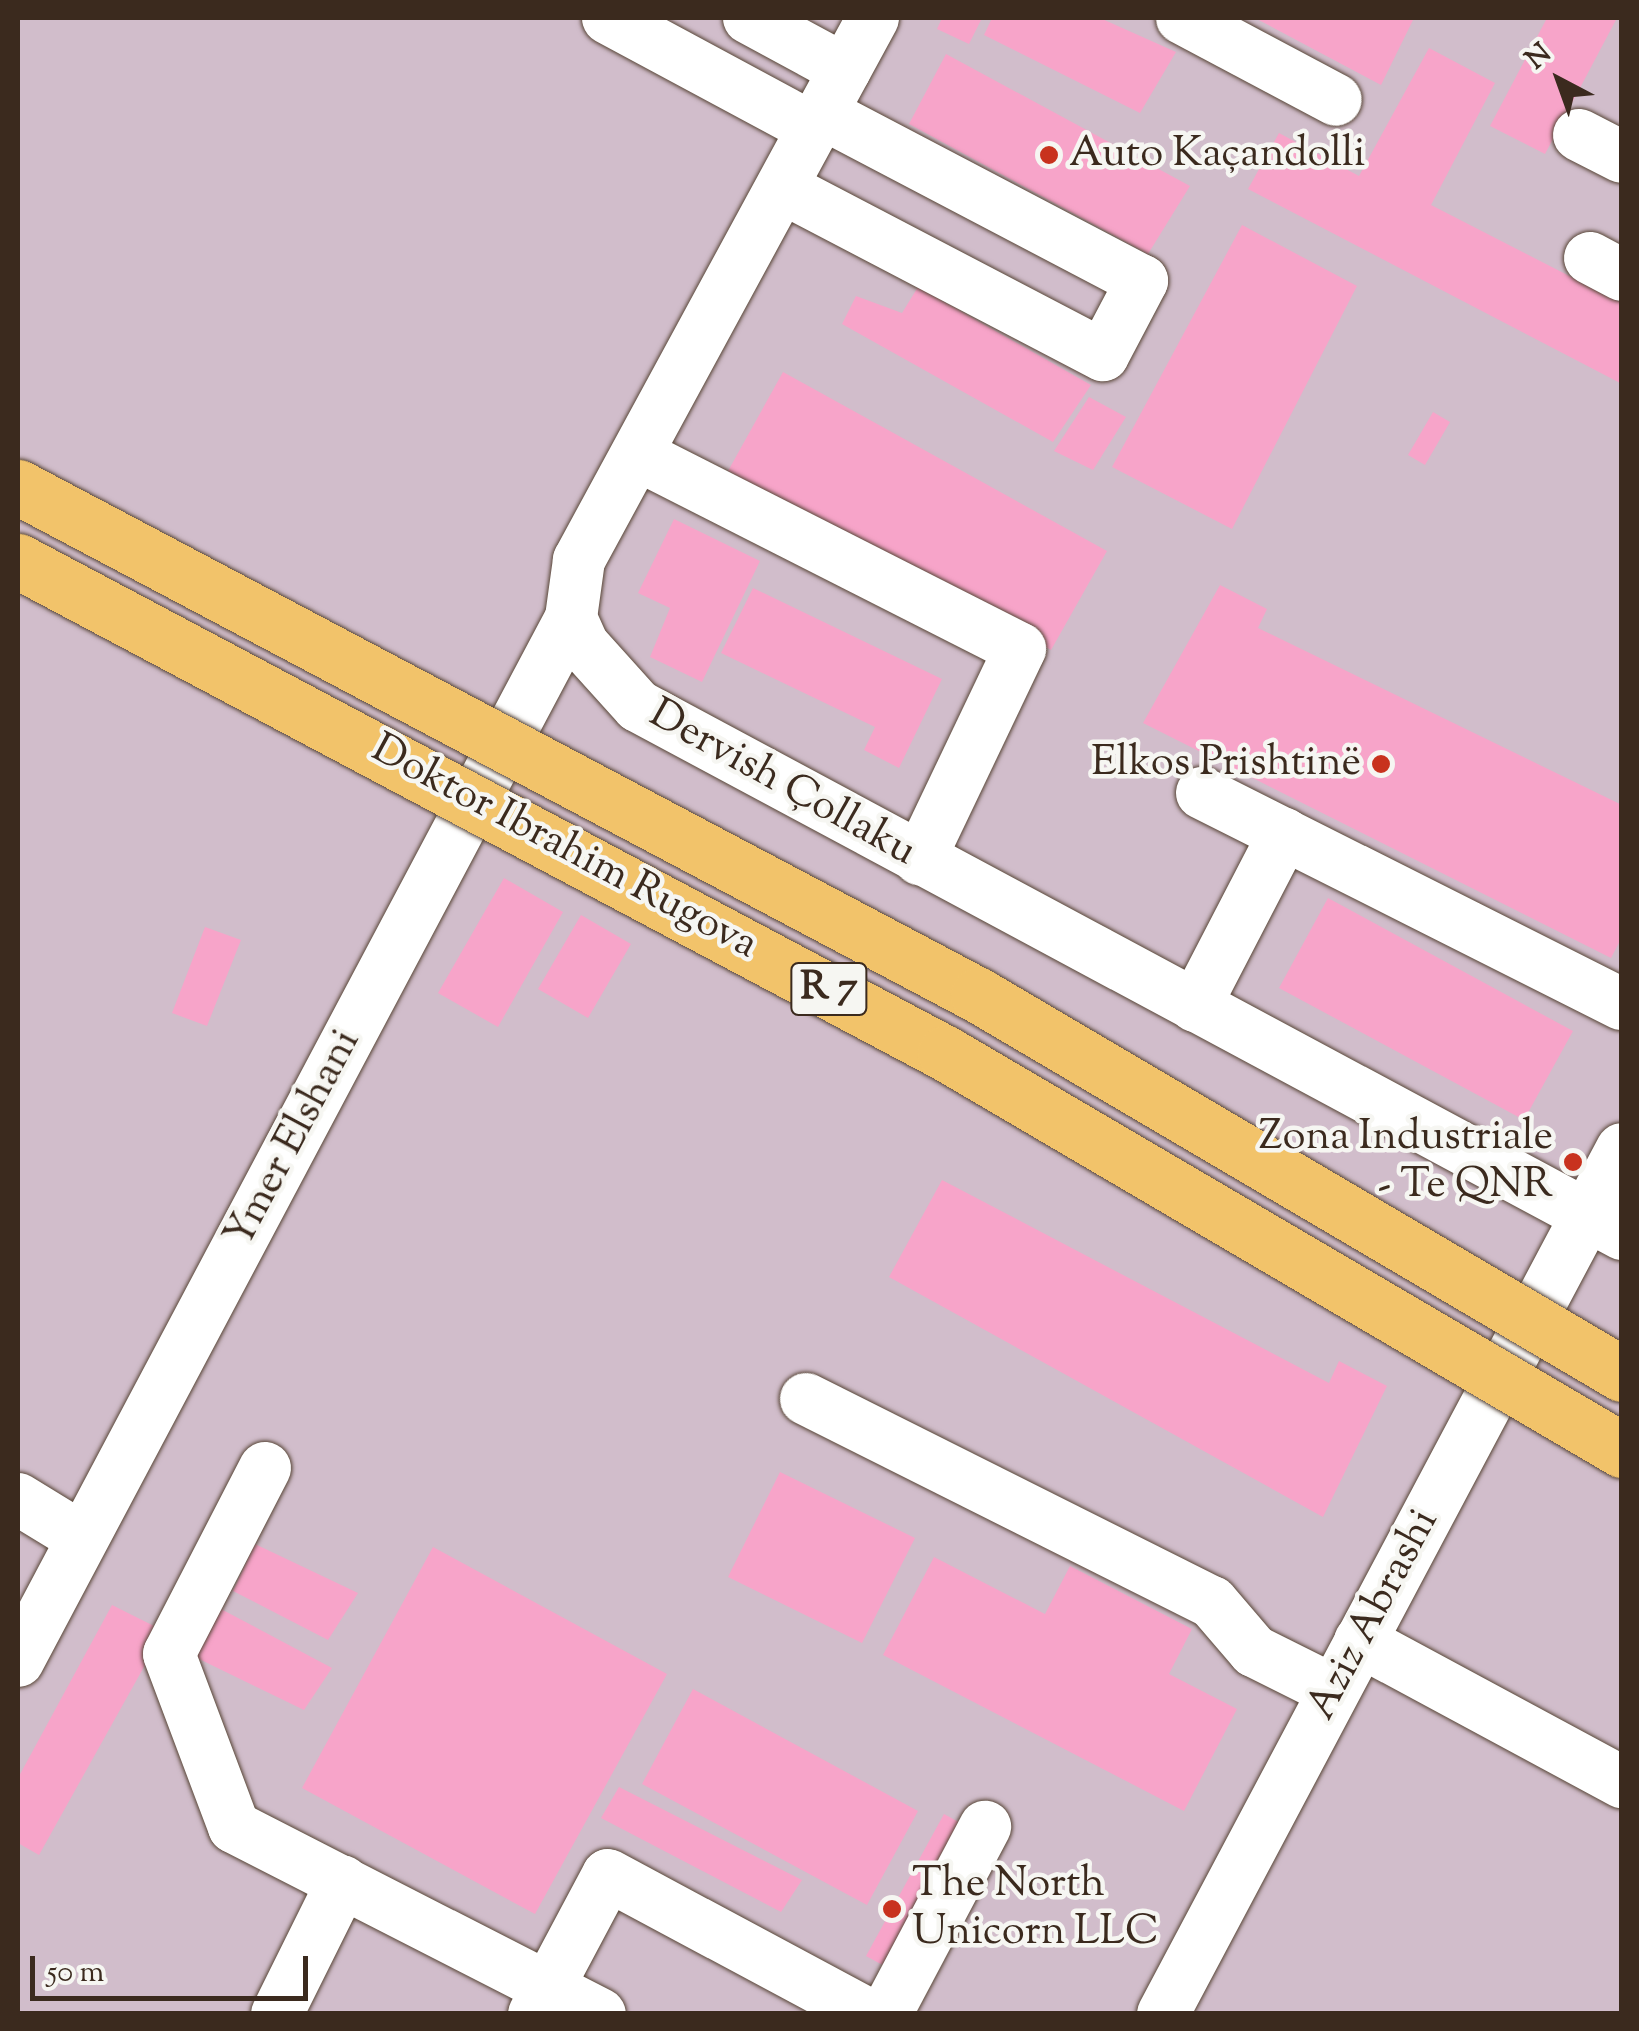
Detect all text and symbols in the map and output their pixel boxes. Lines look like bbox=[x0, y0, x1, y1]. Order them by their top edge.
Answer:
north arrow bbox=[1509, 30, 1609, 130]
text: N bbox=[1518, 35, 1561, 80]
place label: Auto Kaçandolli bbox=[1069, 130, 1366, 180]
marker: Auto Kaçandolli bbox=[1038, 144, 1060, 166]
street label: Dervish Çollaku bbox=[640, 690, 924, 878]
street label: Doktor Ibrahim Rugova bbox=[362, 725, 766, 971]
place label: Elkos Prishtinë bbox=[1091, 739, 1361, 789]
marker: Elkos Prishtinë bbox=[1370, 753, 1392, 775]
road number: R 7 bbox=[789, 954, 869, 1024]
street label: Ymer Elshani bbox=[215, 1021, 373, 1257]
place label: Zona Industriale - Te QNR bbox=[1259, 1113, 1553, 1212]
marker: Zona Industriale - Te QNR bbox=[1562, 1151, 1584, 1173]
street label: Aziz Abrashi bbox=[1297, 1501, 1451, 1729]
place label: The North Unicorn LLC bbox=[912, 1860, 1159, 1958]
marker: The North Unicorn LLC bbox=[881, 1898, 903, 1920]
scale bar bbox=[35, 1936, 312, 1998]
text: 50 m bbox=[47, 1952, 104, 1995]

